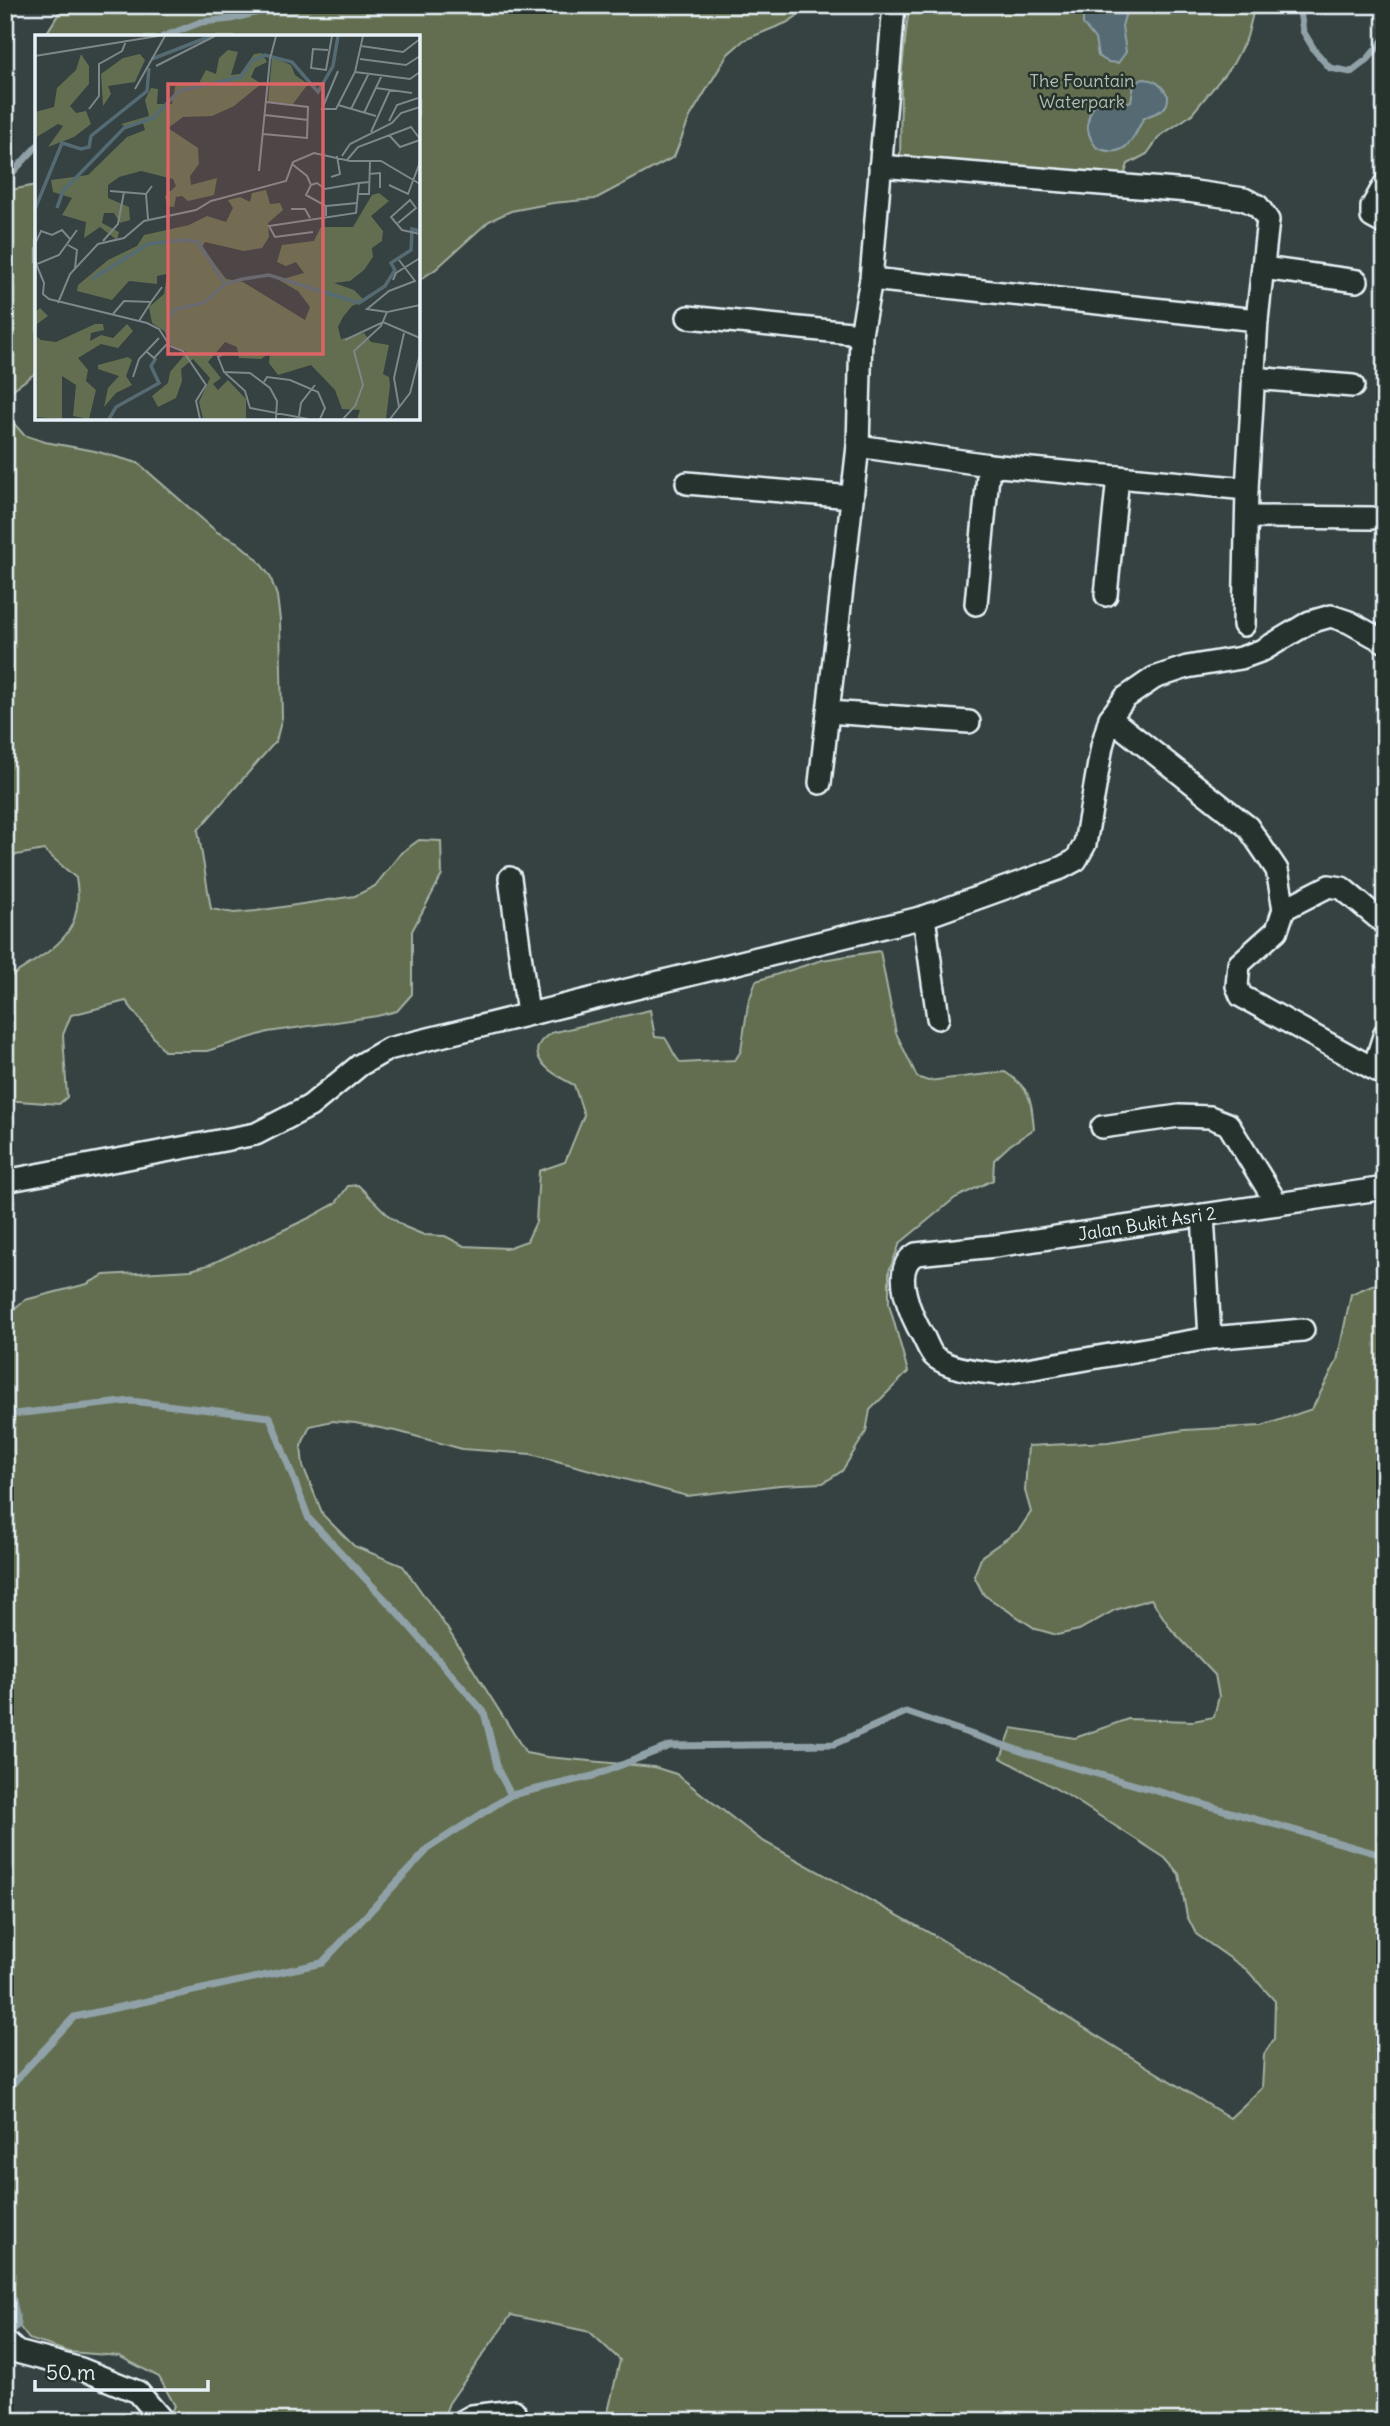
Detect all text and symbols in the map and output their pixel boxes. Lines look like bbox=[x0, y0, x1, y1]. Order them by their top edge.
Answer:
inset map bbox=[35, 35, 420, 420]
park label: The Fountain Waterpark bbox=[1030, 69, 1134, 113]
street label: Jalan Bukit Asri 2 bbox=[1076, 1201, 1218, 1246]
scale bar bbox=[35, 2349, 208, 2393]
text: 50 m bbox=[46, 2359, 95, 2386]

